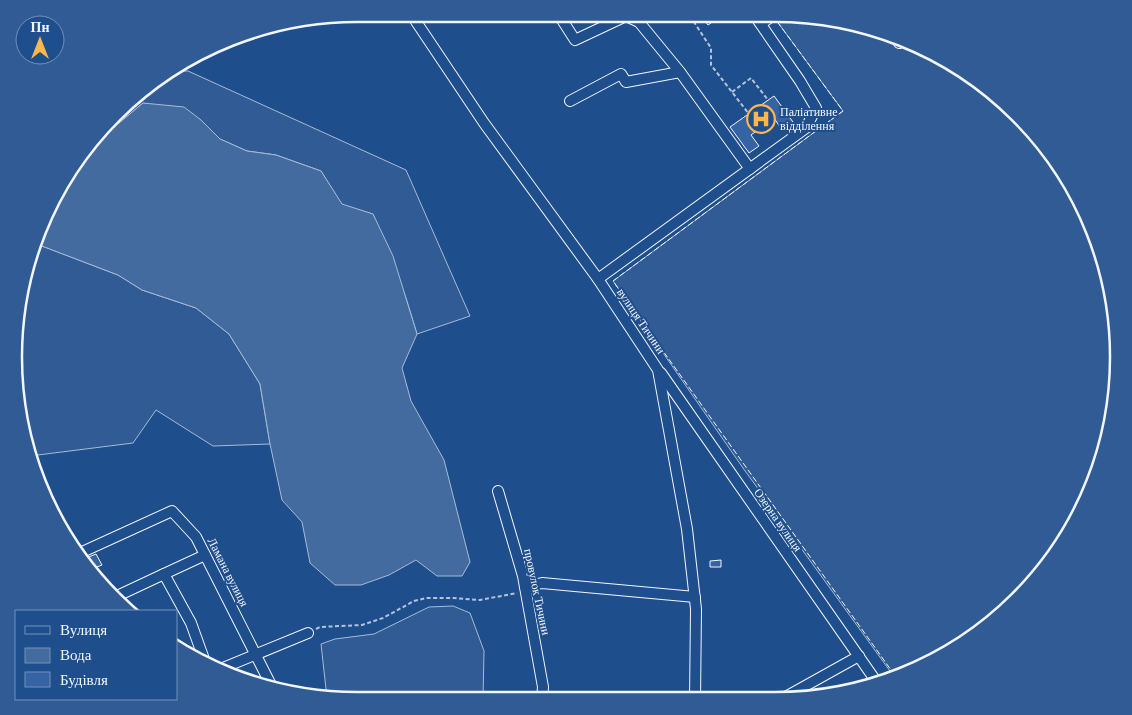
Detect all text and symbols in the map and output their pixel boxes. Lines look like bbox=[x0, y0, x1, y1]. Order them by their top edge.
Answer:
north arrow bbox=[15, 15, 65, 65]
text: Пн bbox=[31, 19, 49, 35]
hospital icon: Паліативне відділення bbox=[746, 104, 776, 134]
place label: Паліативне відділення bbox=[780, 105, 838, 133]
street label: вулиця Тичини bbox=[614, 286, 668, 357]
street label: Озерна вулиця bbox=[751, 486, 805, 555]
street label: Ламана вулиця bbox=[205, 535, 252, 609]
street label: провулок Тичини bbox=[521, 548, 553, 637]
legend bbox=[15, 610, 178, 700]
text: Вулиця bbox=[60, 622, 107, 638]
text: Вода bbox=[60, 647, 92, 663]
text: Будівля bbox=[60, 672, 108, 688]

